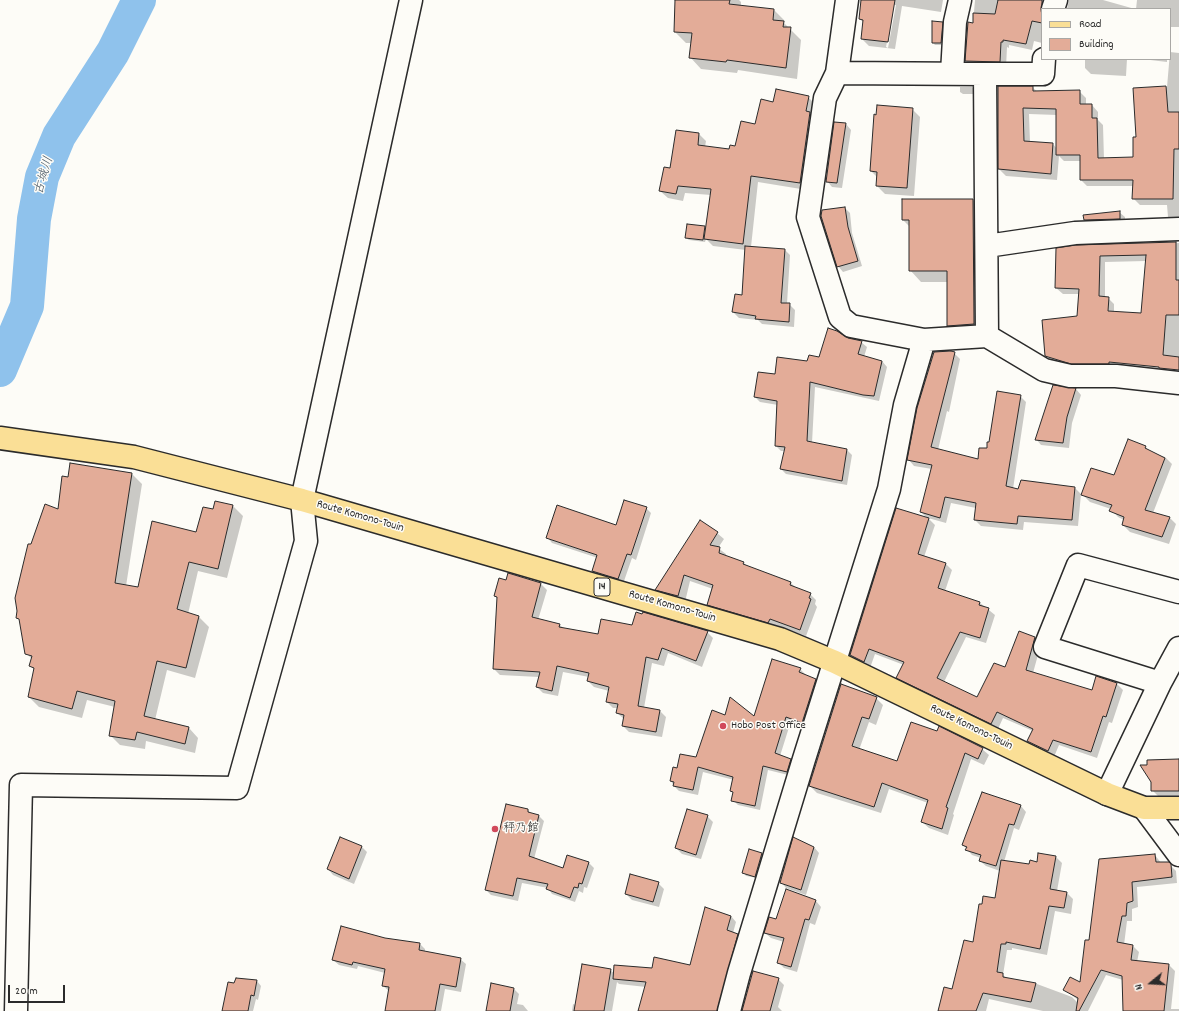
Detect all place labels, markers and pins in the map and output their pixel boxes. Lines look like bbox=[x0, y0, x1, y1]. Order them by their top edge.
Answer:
place label: Hobo Post Office bbox=[731, 719, 806, 733]
marker: Hobo Post Office bbox=[718, 721, 728, 731]
place label: 秤乃館 bbox=[503, 822, 539, 836]
marker: 秤乃館 bbox=[490, 824, 500, 834]

